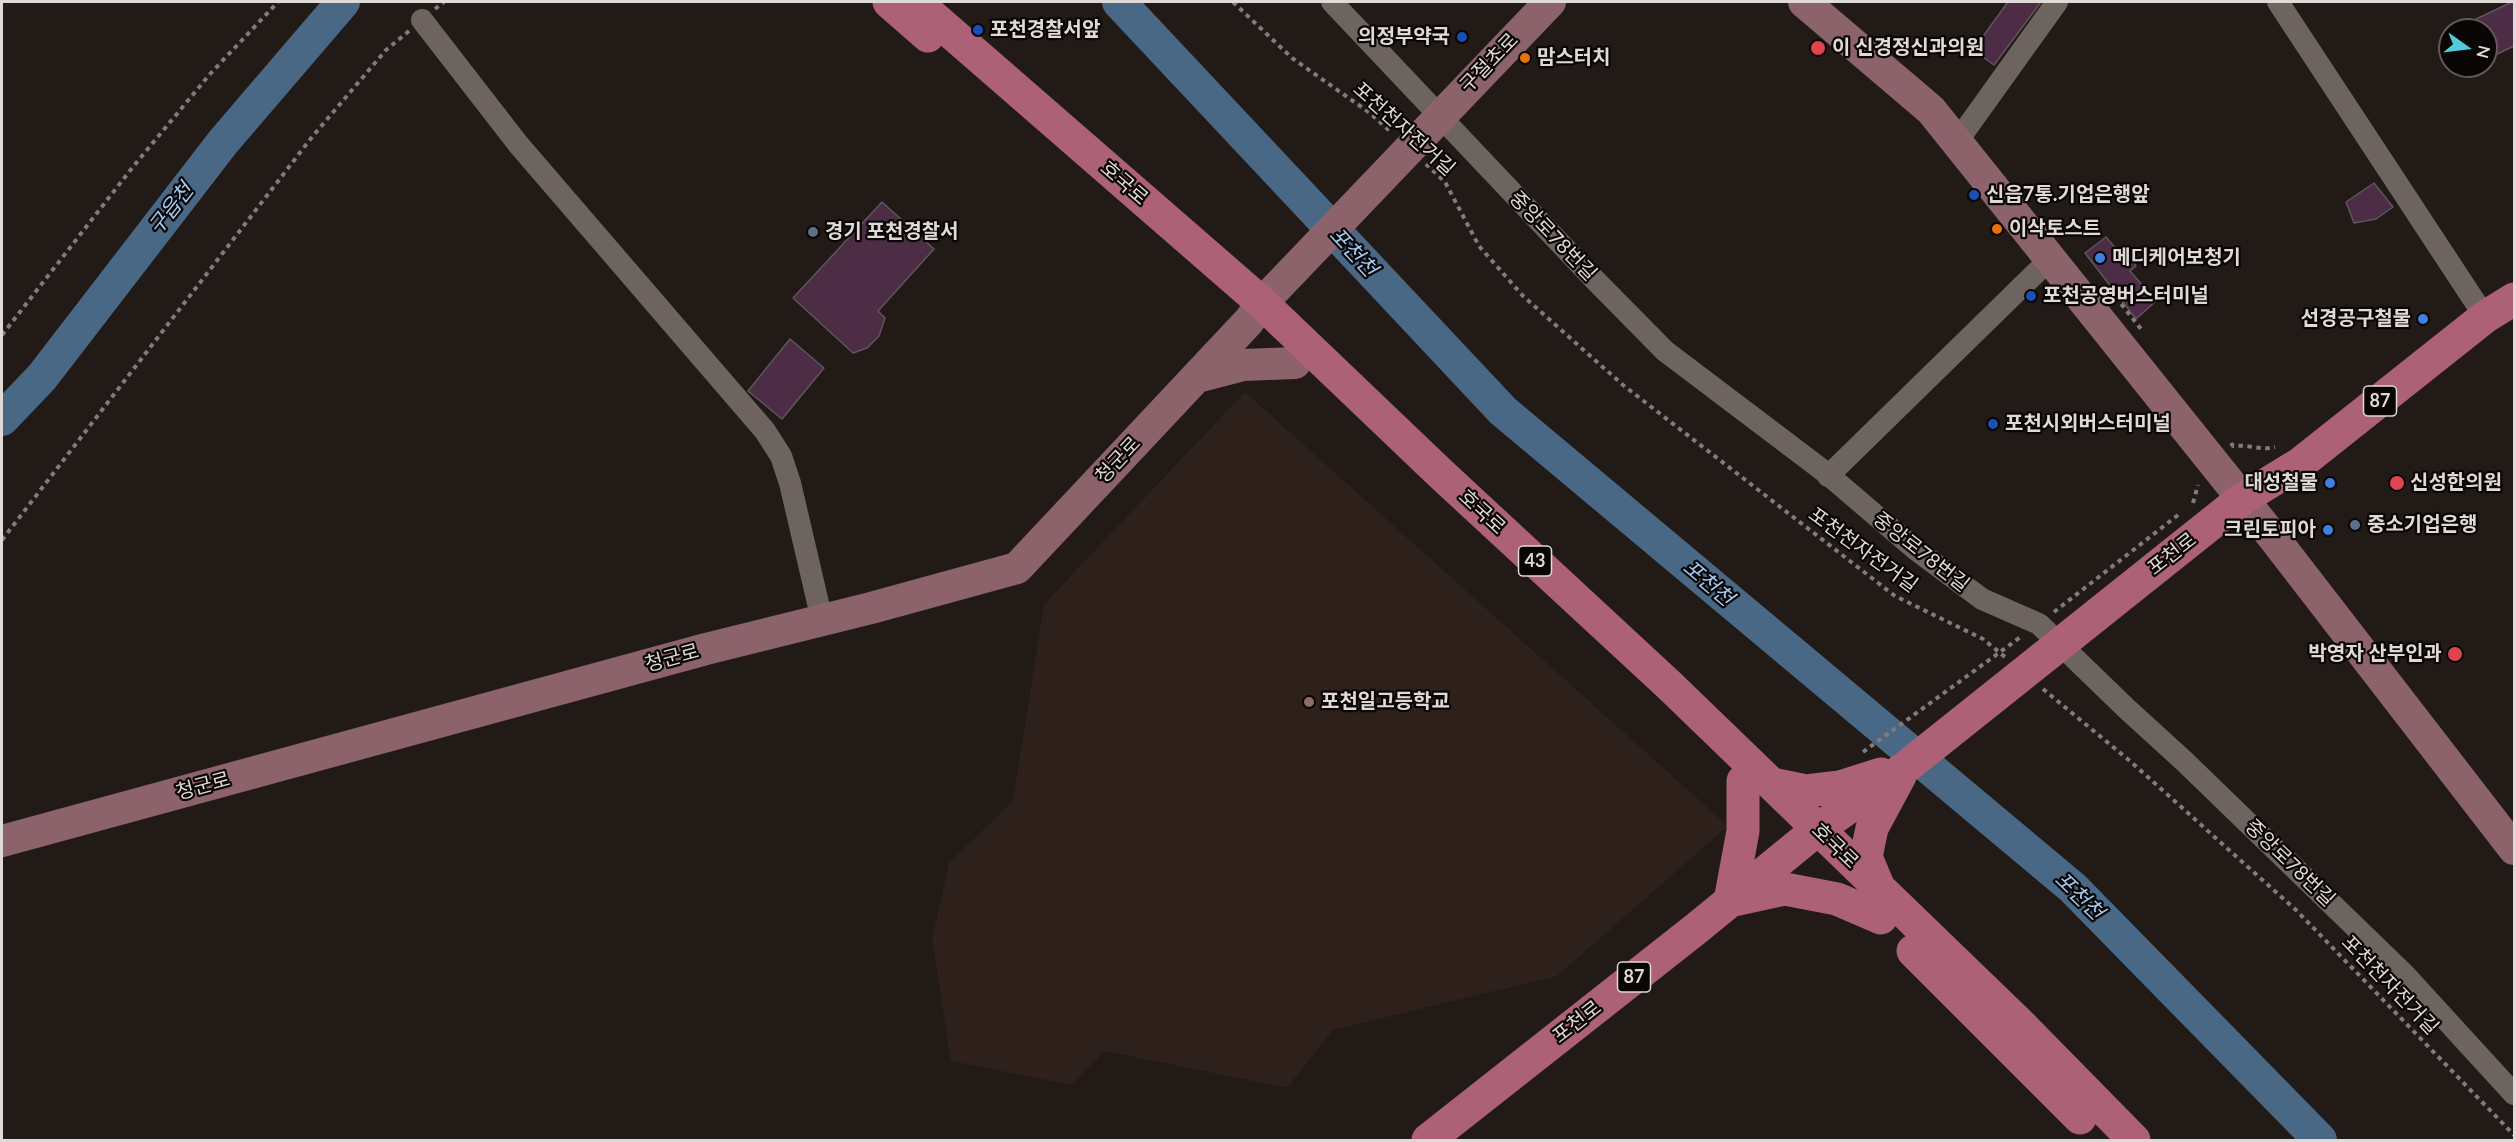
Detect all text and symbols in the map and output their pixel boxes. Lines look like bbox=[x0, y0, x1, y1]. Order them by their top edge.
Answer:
place label: 포천경찰서앞 bbox=[990, 18, 1100, 42]
north arrow bbox=[2438, 18, 2498, 78]
marker: 포천경찰서앞 bbox=[971, 23, 985, 37]
place label: 의정부약국 bbox=[1358, 25, 1450, 49]
street label: 구절초로 bbox=[1455, 28, 1523, 98]
marker: 의정부약국 bbox=[1455, 30, 1469, 44]
place label: 이 신경정신과의원 bbox=[1832, 36, 1984, 60]
marker: 이 신경정신과의원 bbox=[1809, 39, 1827, 57]
text: N bbox=[2473, 44, 2495, 60]
place label: 맘스터치 bbox=[1537, 46, 1611, 70]
marker: 맘스터치 bbox=[1518, 51, 1532, 65]
street label: 포천천자전거길 bbox=[1348, 77, 1460, 181]
street label: 호국로 bbox=[1095, 156, 1153, 210]
water label: 구읍천 bbox=[143, 178, 199, 240]
place label: 신읍7통.기업은행앞 bbox=[1986, 183, 2150, 207]
street label: 중앙로78번길 bbox=[1504, 186, 1602, 286]
marker: 신읍7통.기업은행앞 bbox=[1967, 188, 1981, 202]
place label: 이삭토스트 bbox=[2009, 217, 2101, 241]
place label: 경기 포천경찰서 bbox=[825, 220, 959, 244]
water label: 포천천 bbox=[1324, 222, 1382, 282]
marker: 이삭토스트 bbox=[1990, 222, 2004, 236]
marker: 경기 포천경찰서 bbox=[806, 225, 820, 239]
place label: 메디케어보청기 bbox=[2112, 246, 2241, 270]
marker: 메디케어보청기 bbox=[2093, 251, 2107, 265]
place label: 포천공영버스터미널 bbox=[2043, 284, 2209, 308]
marker: 포천공영버스터미널 bbox=[2024, 289, 2038, 303]
place label: 선경공구철물 bbox=[2301, 307, 2411, 331]
marker: 선경공구철물 bbox=[2416, 312, 2430, 326]
road number: 87 bbox=[2364, 386, 2396, 416]
place label: 포천시외버스터미널 bbox=[2005, 412, 2171, 436]
marker: 포천시외버스터미널 bbox=[1986, 417, 2000, 431]
street label: 청군로 bbox=[1090, 432, 1146, 488]
place label: 대성철물 bbox=[2244, 471, 2318, 495]
place label: 신성한의원 bbox=[2410, 471, 2502, 495]
marker: 신성한의원 bbox=[2388, 474, 2406, 492]
marker: 대성철물 bbox=[2323, 476, 2337, 490]
street label: 호국로 bbox=[1454, 484, 1510, 540]
street label: 포천천자전거길 bbox=[1804, 502, 1922, 598]
street label: 중앙로78번길 bbox=[1868, 507, 1974, 597]
place label: 중소기업은행 bbox=[2367, 513, 2477, 537]
place label: 크린토피아 bbox=[2224, 518, 2316, 542]
marker: 중소기업은행 bbox=[2348, 518, 2362, 532]
marker: 크린토피아 bbox=[2321, 523, 2335, 537]
street label: 포천로 bbox=[2143, 528, 2201, 580]
road number: 43 bbox=[1518, 546, 1552, 576]
water label: 포천천 bbox=[1678, 555, 1738, 611]
street label: 청군로 bbox=[642, 639, 702, 677]
place label: 박영자 산부인과 bbox=[2308, 642, 2442, 666]
marker: 박영자 산부인과 bbox=[2446, 645, 2464, 663]
place label: 포천일고등학교 bbox=[1321, 690, 1450, 714]
marker: 포천일고등학교 bbox=[1302, 695, 1316, 709]
street label: 청군로 bbox=[173, 767, 233, 805]
street label: 중앙로78번길 bbox=[2240, 814, 2340, 912]
street label: 호국로 bbox=[1807, 818, 1863, 874]
water label: 포천천 bbox=[2049, 867, 2109, 925]
street label: 포천천자전거길 bbox=[2337, 930, 2443, 1040]
road number: 87 bbox=[1618, 962, 1650, 992]
street label: 포천로 bbox=[1548, 996, 1606, 1048]

